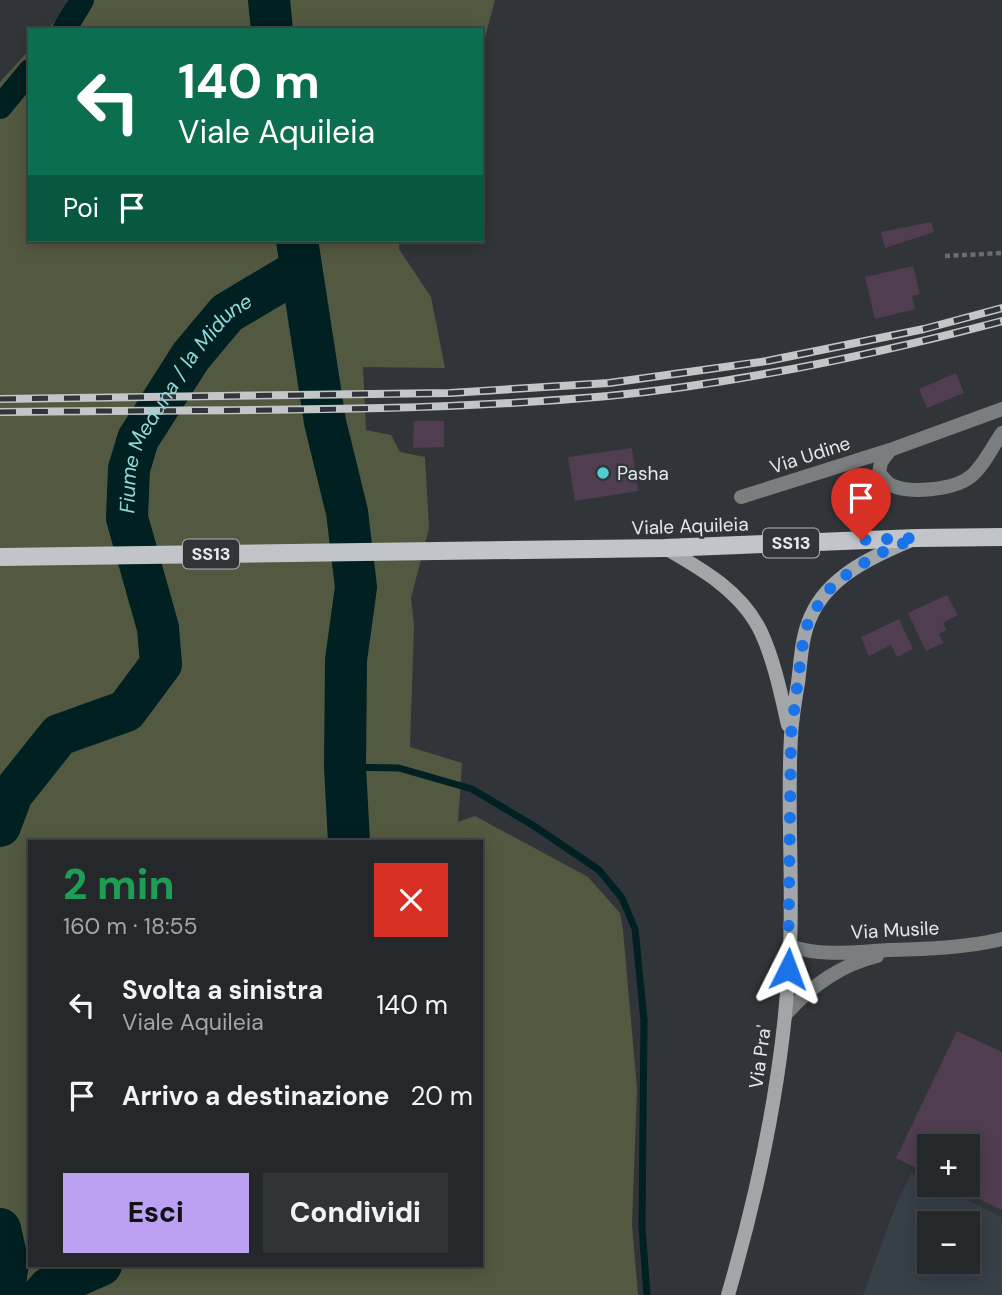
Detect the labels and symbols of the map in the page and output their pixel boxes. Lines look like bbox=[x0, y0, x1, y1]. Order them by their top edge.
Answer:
water label: Fiume Meduna / la Midune bbox=[113, 287, 257, 514]
street label: Via Udine bbox=[767, 430, 853, 480]
place label: Pasha bbox=[617, 461, 669, 486]
marker: Pasha bbox=[595, 465, 611, 481]
pin bbox=[831, 468, 891, 540]
street label: Viale Aquileia bbox=[631, 511, 749, 541]
road number: SS13 bbox=[763, 528, 819, 558]
road number: SS13 bbox=[183, 540, 239, 568]
street label: Via Musile bbox=[850, 915, 940, 945]
position arrow bbox=[751, 932, 825, 1006]
street label: Via Pra' bbox=[743, 1024, 777, 1090]

